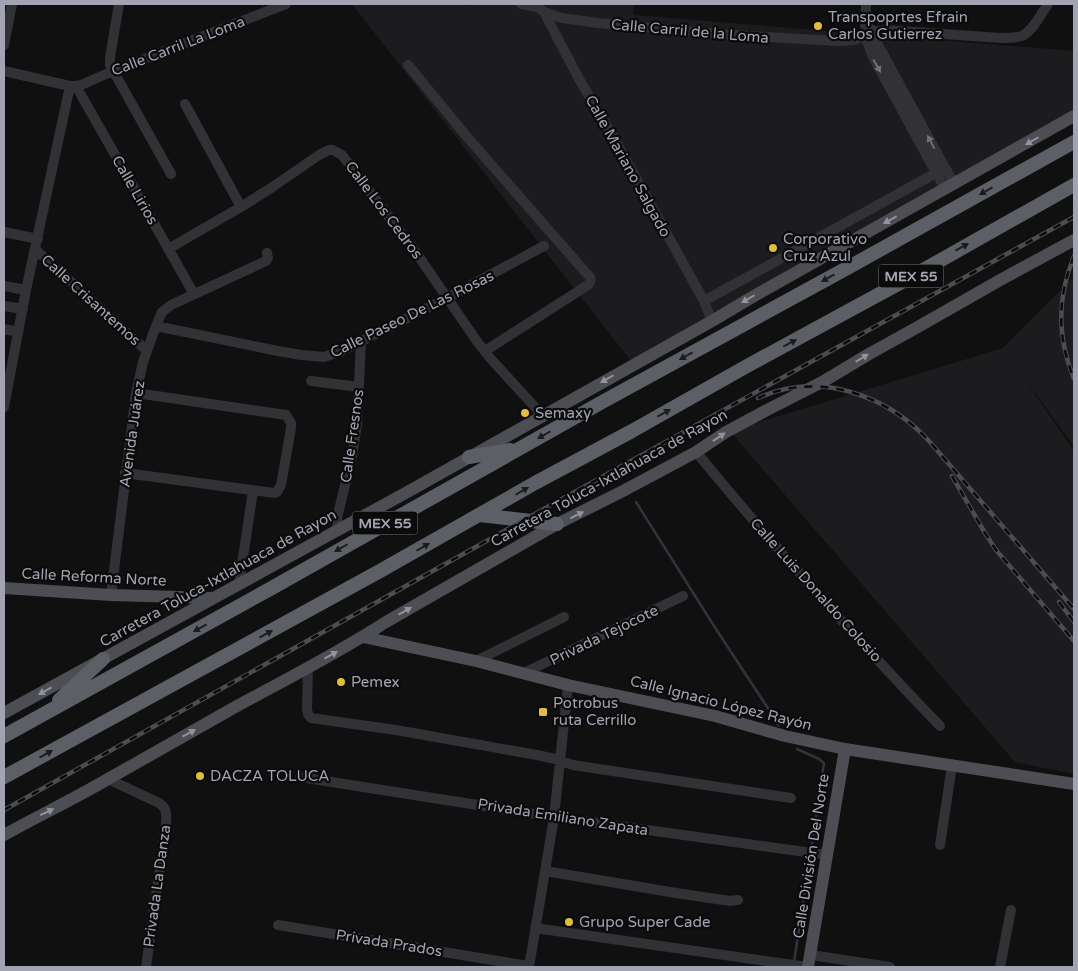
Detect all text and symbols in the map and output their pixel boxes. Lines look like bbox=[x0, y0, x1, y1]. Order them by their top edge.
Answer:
place label: Transpoprtes Efrain Carlos Gutierrez bbox=[828, 8, 968, 43]
street label: Calle Carril La Loma bbox=[109, 12, 247, 80]
street label: Calle Carril de la Loma bbox=[610, 15, 770, 47]
marker: Transpoprtes Efrain Carlos Gutierrez bbox=[812, 20, 824, 32]
one-way arrow bbox=[873, 59, 882, 72]
street label: Calle Mariano Salgado bbox=[581, 92, 675, 240]
one-way arrow bbox=[927, 134, 935, 149]
one-way arrow bbox=[1025, 136, 1038, 145]
street label: Calle Lirios bbox=[108, 152, 162, 228]
street label: Calle Los Cedros bbox=[341, 158, 427, 262]
one-way arrow bbox=[979, 187, 993, 195]
one-way arrow bbox=[883, 216, 898, 224]
place label: Corporativo Cruz Azul bbox=[783, 230, 867, 265]
marker: Corporativo Cruz Azul bbox=[767, 242, 779, 254]
one-way arrow bbox=[955, 243, 970, 251]
street label: Calle Crisantemos bbox=[38, 251, 144, 349]
road number: MEX 55 bbox=[878, 264, 944, 288]
street label: Calle Paseo De Las Rosas bbox=[327, 267, 497, 361]
one-way arrow bbox=[821, 274, 836, 282]
one-way arrow bbox=[742, 295, 755, 304]
one-way arrow bbox=[782, 339, 797, 347]
one-way arrow bbox=[679, 352, 694, 360]
one-way arrow bbox=[855, 354, 868, 363]
one-way arrow bbox=[600, 375, 613, 384]
street label: Avenida Juárez bbox=[116, 379, 148, 489]
street label: Calle Fresnos bbox=[337, 388, 367, 484]
place label: Semaxy bbox=[535, 404, 591, 422]
street label: Carretera Toluca-Ixtlahuaca de Rayon bbox=[488, 405, 730, 551]
marker: Semaxy bbox=[519, 407, 531, 419]
one-way arrow bbox=[657, 408, 671, 417]
one-way arrow bbox=[537, 431, 552, 439]
one-way arrow bbox=[713, 432, 726, 441]
one-way arrow bbox=[515, 486, 528, 495]
street label: Carretera Toluca-Ixtlahuaca de Rayon bbox=[97, 505, 339, 651]
one-way arrow bbox=[570, 510, 584, 518]
road number: MEX 55 bbox=[352, 512, 418, 534]
street label: Calle Luis Donaldo Colosio bbox=[747, 514, 885, 666]
one-way arrow bbox=[416, 543, 431, 551]
one-way arrow bbox=[335, 544, 348, 553]
street label: Calle Reforma Norte bbox=[21, 564, 167, 590]
street label: Privada Tejocote bbox=[547, 601, 661, 669]
one-way arrow bbox=[398, 607, 411, 616]
one-way arrow bbox=[193, 623, 206, 632]
one-way arrow bbox=[259, 629, 272, 638]
one-way arrow bbox=[324, 651, 339, 659]
street label: Calle Ignacio López Rayón bbox=[628, 672, 814, 734]
place label: Pemex bbox=[351, 673, 400, 691]
marker: Pemex bbox=[335, 676, 347, 688]
one-way arrow bbox=[38, 687, 52, 695]
place label: Potrobus ruta Cerrillo bbox=[553, 694, 636, 729]
marker: Potrobus ruta Cerrillo bbox=[537, 706, 549, 718]
one-way arrow bbox=[181, 729, 196, 737]
one-way arrow bbox=[40, 749, 53, 758]
place label: DACZA TOLUCA bbox=[210, 767, 329, 785]
marker: DACZA TOLUCA bbox=[194, 770, 206, 782]
street label: Calle División Del Norte bbox=[789, 772, 833, 940]
street label: Privada Emiliano Zapata bbox=[476, 795, 650, 839]
one-way arrow bbox=[40, 808, 54, 816]
street label: Privada La Danza bbox=[140, 824, 174, 948]
place label: Grupo Super Cade bbox=[579, 913, 710, 931]
marker: Grupo Super Cade bbox=[563, 916, 575, 928]
street label: Privada Prados bbox=[335, 926, 443, 960]

